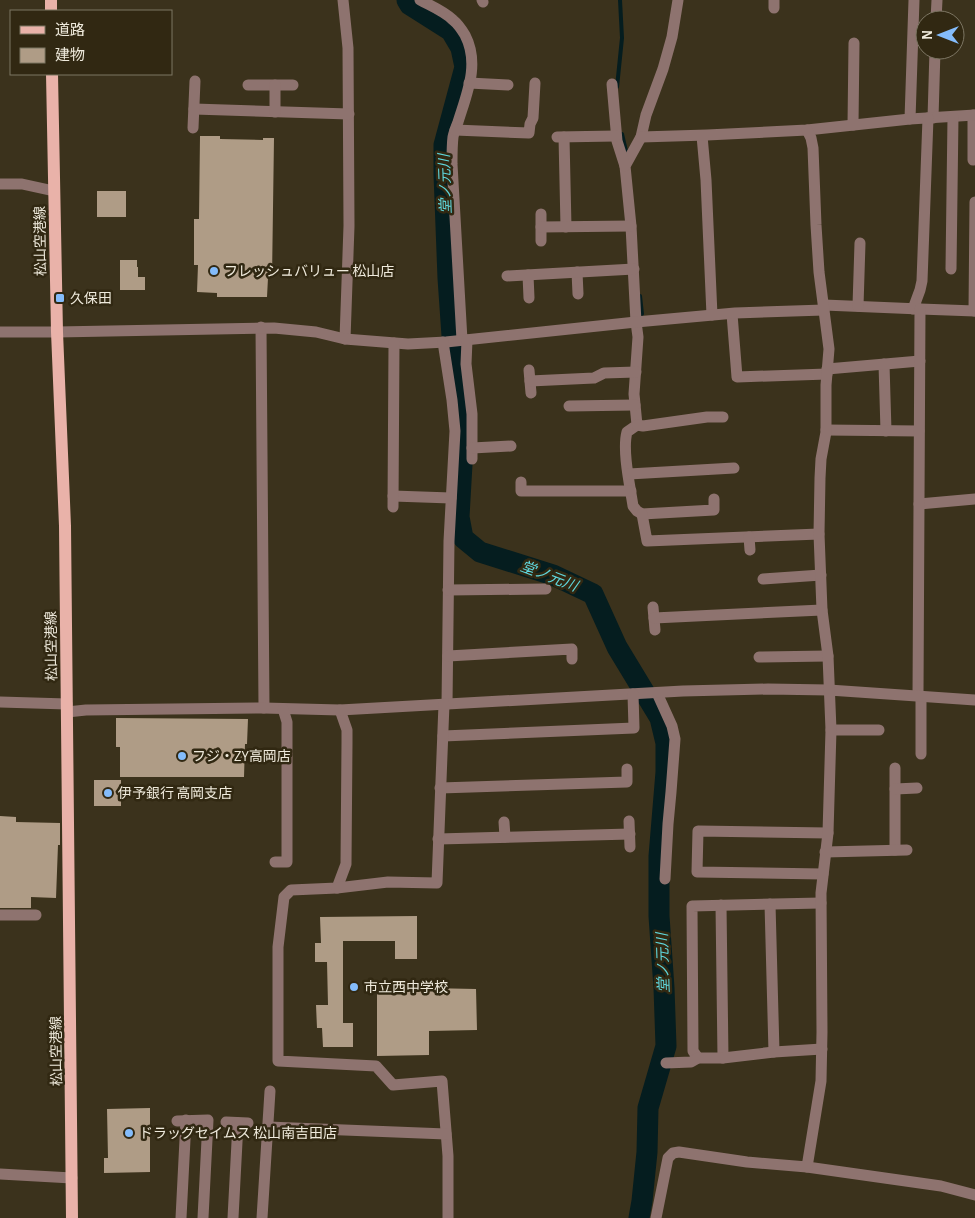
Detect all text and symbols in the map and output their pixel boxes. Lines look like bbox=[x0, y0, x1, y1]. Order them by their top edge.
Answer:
legend bbox=[10, 10, 172, 75]
north arrow bbox=[915, 10, 965, 60]
text: 道路 bbox=[55, 22, 85, 38]
text: N bbox=[921, 30, 935, 40]
text: 建物 bbox=[55, 47, 85, 63]
water label: 堂ノ元川 bbox=[436, 152, 454, 214]
street label: 松山空港線 bbox=[32, 206, 49, 276]
place label: フレッシュバリュー 松山店 bbox=[224, 264, 394, 279]
marker: フレッシュバリュー 松山店 bbox=[208, 265, 220, 277]
place label: 久保田 bbox=[70, 291, 112, 306]
marker: 久保田 bbox=[54, 292, 66, 304]
water label: 堂ノ元川 bbox=[518, 558, 582, 595]
street label: 松山空港線 bbox=[43, 611, 60, 681]
place label: フジ・ZY高岡店 bbox=[192, 749, 291, 764]
marker: フジ・ZY高岡店 bbox=[176, 750, 188, 762]
place label: 伊予銀行 高岡支店 bbox=[118, 786, 232, 801]
marker: 伊予銀行 高岡支店 bbox=[102, 787, 114, 799]
water label: 堂ノ元川 bbox=[654, 931, 672, 993]
place label: 市立西中学校 bbox=[364, 980, 448, 995]
marker: 市立西中学校 bbox=[348, 981, 360, 993]
street label: 松山空港線 bbox=[48, 1016, 65, 1086]
place label: ドラッグセイムス 松山南吉田店 bbox=[139, 1126, 337, 1141]
marker: ドラッグセイムス 松山南吉田店 bbox=[123, 1127, 135, 1139]

